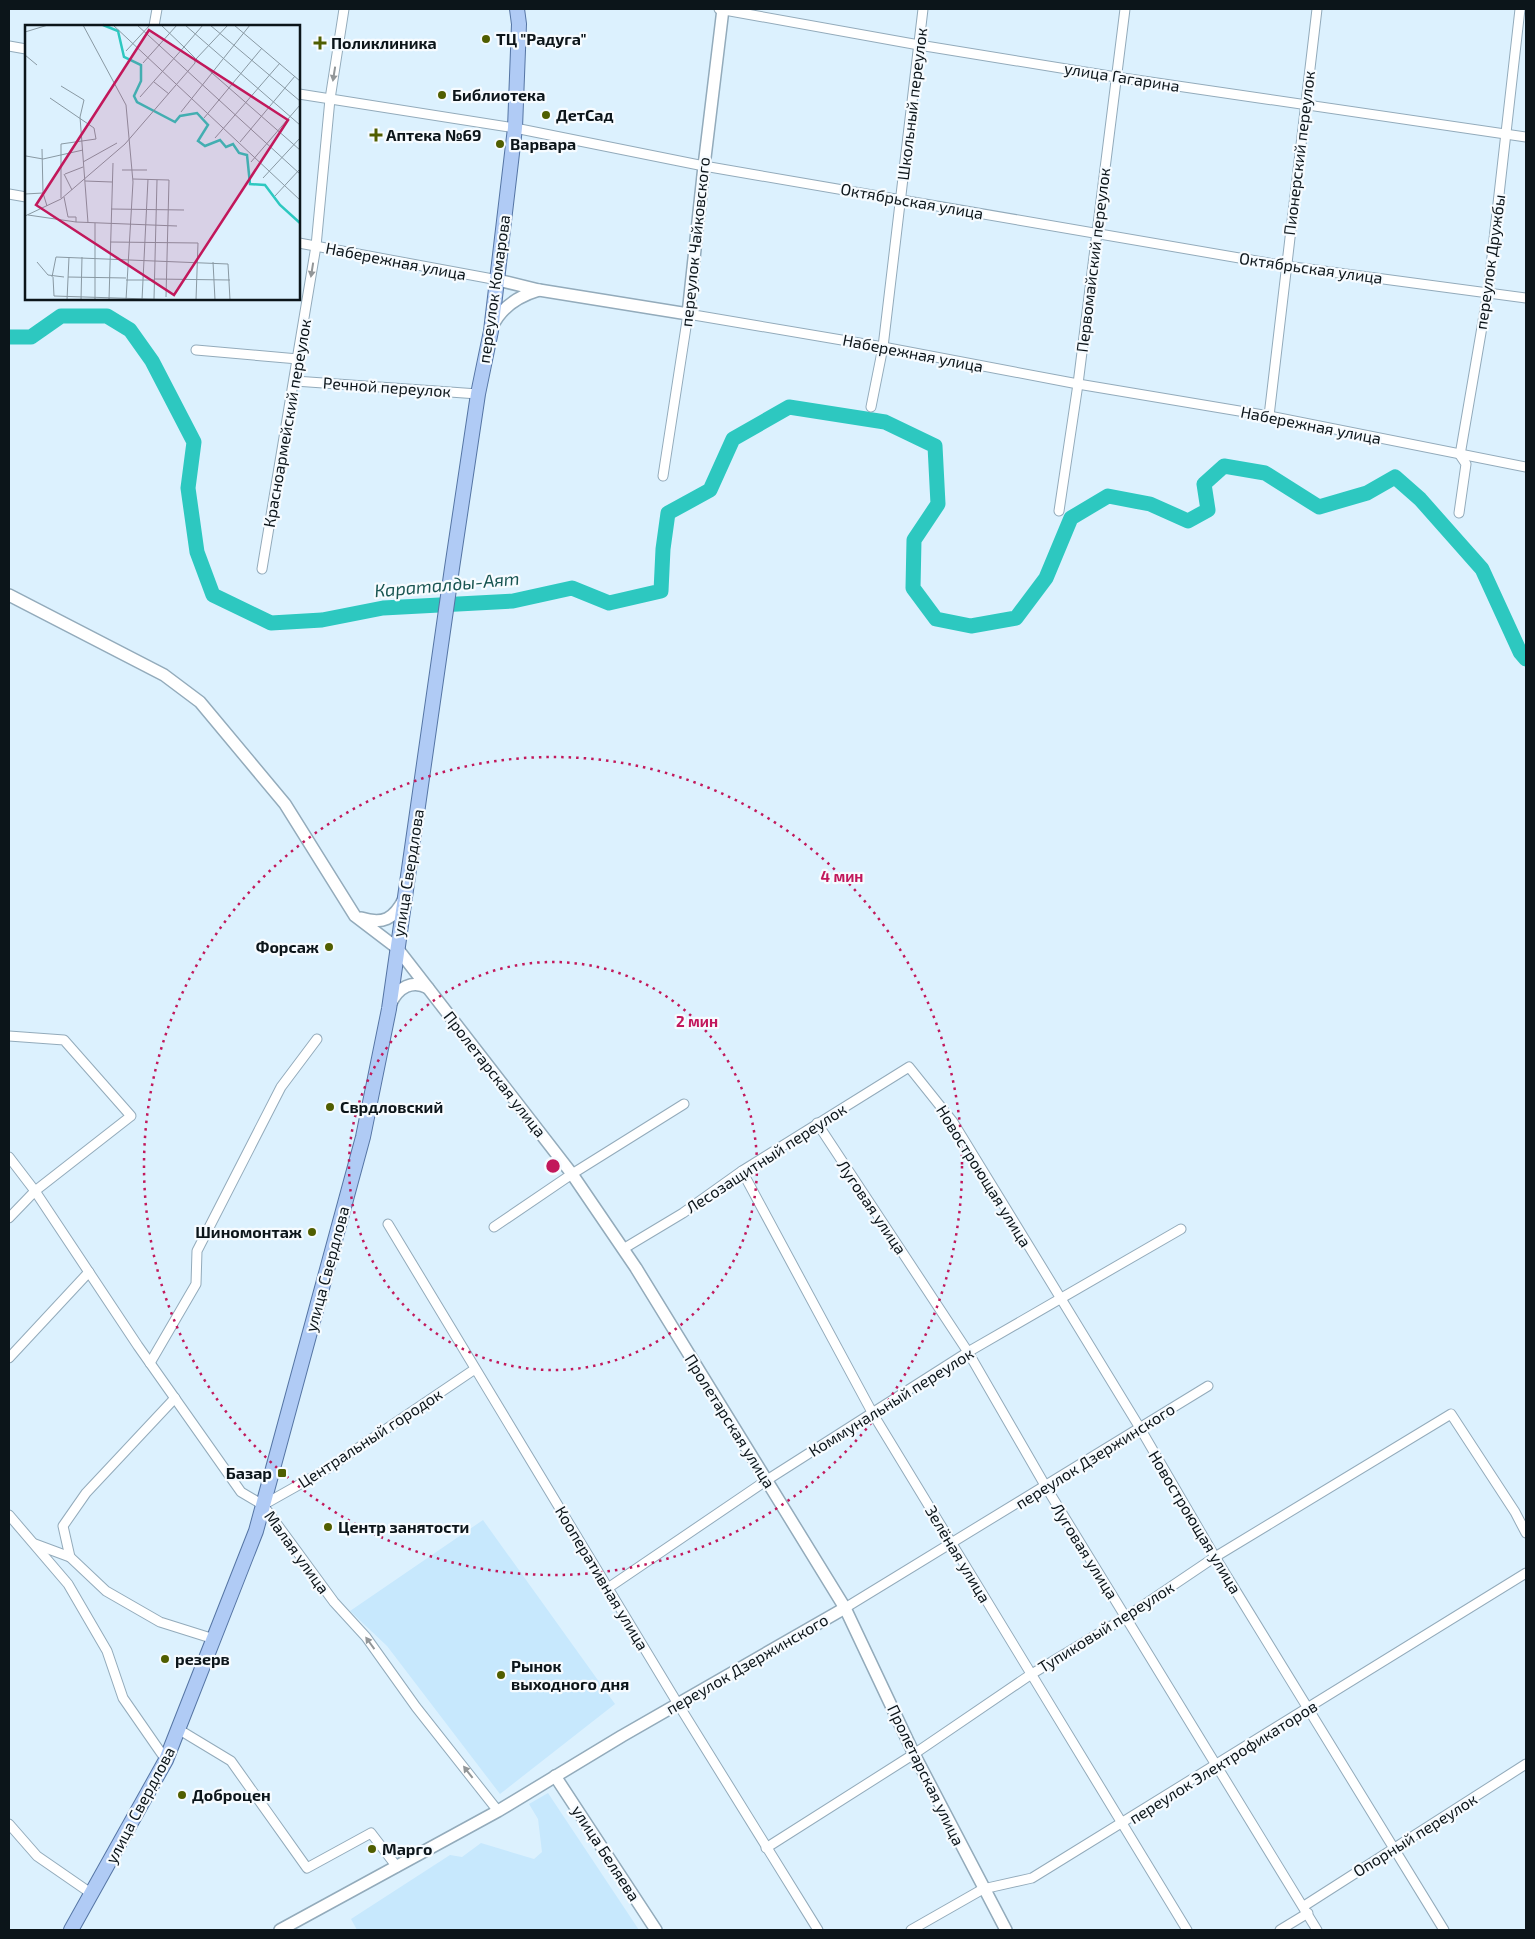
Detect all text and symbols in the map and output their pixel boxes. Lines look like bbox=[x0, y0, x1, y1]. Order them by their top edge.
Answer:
inset map bbox=[25, 25, 300, 300]
street label: Школьный переулок bbox=[893, 26, 931, 182]
place label: ТЦ "Радуга" bbox=[496, 29, 587, 48]
place label: Поликлиника bbox=[331, 33, 437, 52]
marker: ТЦ "Радуга" bbox=[480, 33, 492, 45]
marker: Поликлиника bbox=[313, 36, 327, 50]
street label: улица Гагарина bbox=[1063, 58, 1181, 96]
one-way arrow bbox=[330, 67, 338, 83]
street label: Пионерский переулок bbox=[1279, 69, 1319, 236]
place label: Библиотека bbox=[452, 85, 545, 104]
marker: Библиотека bbox=[436, 89, 448, 101]
place label: ДетСад bbox=[556, 105, 614, 124]
marker: ДетСад bbox=[540, 109, 552, 121]
place label: Аптека №69 bbox=[386, 125, 482, 144]
marker: Аптека №69 bbox=[370, 129, 382, 141]
place label: Варвара bbox=[510, 134, 576, 153]
marker: Варвара bbox=[494, 138, 506, 150]
street label: переулок Чайковского bbox=[676, 156, 714, 328]
street label: Первомайский переулок bbox=[1072, 166, 1114, 354]
street label: Октябрьская улица bbox=[839, 179, 985, 223]
street label: переулок Дружбы bbox=[1471, 193, 1509, 331]
street label: переулок Комарова bbox=[474, 214, 514, 364]
street label: Набережная улица bbox=[324, 238, 468, 284]
street label: Октябрьская улица bbox=[1238, 248, 1384, 288]
one-way arrow bbox=[308, 263, 316, 279]
street label: Красноармейский переулок bbox=[259, 317, 315, 529]
street label: Набережная улица bbox=[841, 330, 985, 376]
street label: Речной переулок bbox=[322, 373, 452, 401]
street label: Набережная улица bbox=[1239, 402, 1383, 448]
water label: Караталды-Аят bbox=[373, 567, 520, 601]
street label: улица Свердлова bbox=[388, 808, 428, 938]
text: 4 мин bbox=[821, 867, 863, 885]
place label: Форсаж bbox=[256, 937, 319, 956]
marker: Форсаж bbox=[323, 941, 335, 953]
street label: Пролетарская улица bbox=[440, 1007, 550, 1141]
text: 2 мин bbox=[676, 1012, 718, 1030]
place label: Сврдловский bbox=[340, 1097, 443, 1116]
street label: Лесозащитный переулок bbox=[682, 1098, 850, 1217]
marker: Сврдловский bbox=[324, 1101, 336, 1113]
street label: Новостроющая улица bbox=[932, 1101, 1036, 1251]
street label: Луговая улица bbox=[833, 1156, 911, 1258]
centre of rings bbox=[544, 1157, 562, 1175]
street label: улица Свердлова bbox=[301, 1204, 353, 1334]
place label: Шиномонтаж bbox=[195, 1222, 302, 1241]
marker: Шиномонтаж bbox=[306, 1226, 318, 1238]
street label: Коммунальный переулок bbox=[805, 1343, 978, 1461]
street label: Пролетарская улица bbox=[681, 1350, 779, 1492]
street label: Центральный городок bbox=[294, 1384, 446, 1491]
street label: переулок Дзержинского bbox=[1012, 1399, 1178, 1513]
street label: Новостроющая улица bbox=[1144, 1447, 1246, 1597]
place label: Базар bbox=[226, 1463, 272, 1482]
marker: Базар bbox=[276, 1467, 288, 1479]
street label: Луговая улица bbox=[1047, 1499, 1123, 1603]
street label: Кооперативная улица bbox=[551, 1502, 653, 1654]
street label: Зелёная улица bbox=[921, 1502, 995, 1606]
street label: Малая улица bbox=[260, 1507, 334, 1597]
place label: Центр занятости bbox=[338, 1517, 469, 1536]
marker: Центр занятости bbox=[322, 1521, 334, 1533]
street label: Тупиковый переулок bbox=[1034, 1577, 1178, 1677]
street label: переулок Дзержинского bbox=[662, 1609, 832, 1719]
one-way arrow bbox=[365, 1636, 375, 1650]
place label: резерв bbox=[175, 1649, 230, 1668]
marker: резерв bbox=[159, 1653, 171, 1665]
place label: Рынок выходного дня bbox=[511, 1656, 629, 1693]
marker: Рынок выходного дня bbox=[495, 1669, 507, 1681]
street label: переулок Электрофикаторов bbox=[1125, 1696, 1321, 1828]
street label: Пролетарская улица bbox=[883, 1701, 969, 1849]
street label: улица Свердлова bbox=[101, 1743, 179, 1867]
one-way arrow bbox=[462, 1766, 473, 1779]
place label: Доброцен bbox=[192, 1785, 271, 1804]
marker: Доброцен bbox=[176, 1789, 188, 1801]
street label: Опорный переулок bbox=[1349, 1789, 1481, 1881]
street label: улица Беляева bbox=[568, 1801, 644, 1905]
place label: Марго bbox=[382, 1839, 432, 1858]
marker: Марго bbox=[366, 1843, 378, 1855]

